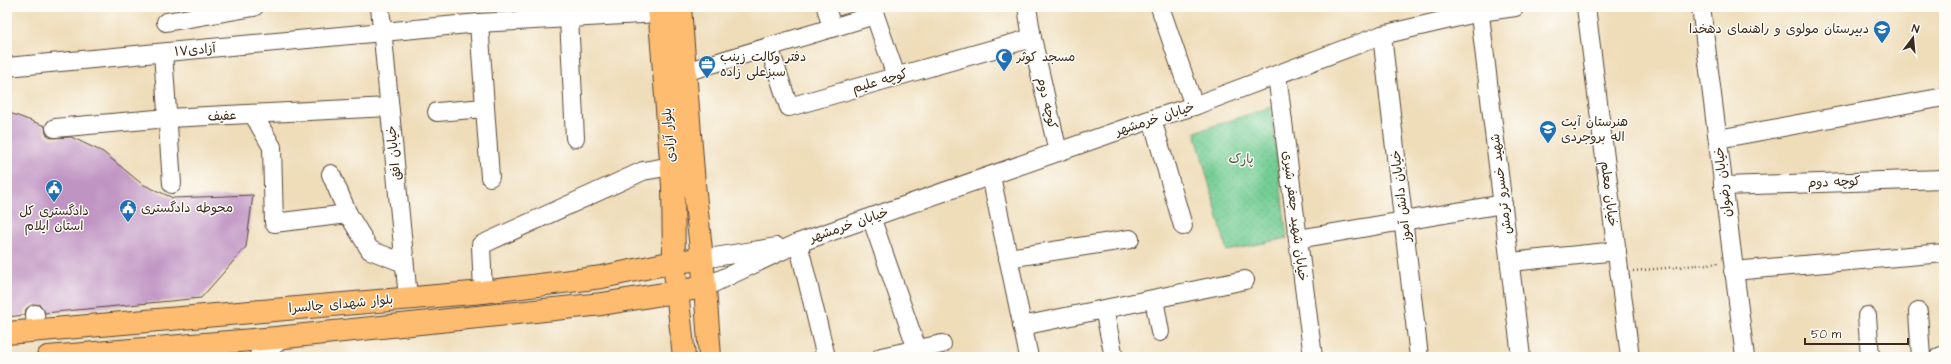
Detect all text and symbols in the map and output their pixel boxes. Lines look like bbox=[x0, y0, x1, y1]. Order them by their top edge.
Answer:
north arrow bbox=[1893, 18, 1933, 58]
school or university icon: دبیرستان مولوی و راهنمای دهخدا bbox=[1872, 19, 1892, 44]
place label: دبیرستان مولوی و راهنمای دهخدا bbox=[1689, 20, 1869, 38]
text: N bbox=[1910, 21, 1921, 37]
street label: آزادی۱۷ bbox=[174, 39, 217, 61]
mosque icon: مسجد کوثر bbox=[994, 47, 1014, 72]
place label: دفتر وکالت زینب سبزعلی زاده bbox=[720, 48, 806, 81]
place label: مسجد کوثر bbox=[1016, 48, 1075, 66]
office icon: دفتر وکالت زینب سبزعلی زاده bbox=[697, 54, 717, 79]
street label: کوچه علیم bbox=[850, 64, 910, 98]
street label: کوچه دوم bbox=[1031, 75, 1062, 131]
street label: خیابان خرمشهر bbox=[1112, 98, 1197, 141]
street label: عفیف bbox=[207, 106, 237, 126]
street label: بلوار آزادی bbox=[658, 107, 680, 163]
place label: هنرستان آیت اله بروجردی bbox=[1561, 113, 1628, 146]
school or university icon: هنرستان آیت اله بروجردی bbox=[1538, 119, 1558, 144]
street label: خیابان افق bbox=[382, 125, 406, 181]
street label: شهید خسرو ترمش bbox=[1486, 133, 1516, 235]
street label: خیابان رضوان bbox=[1710, 146, 1736, 218]
street label: خیابان دانش آموز bbox=[1386, 149, 1416, 244]
park label: پارک bbox=[1228, 150, 1254, 168]
street label: خیابان شهید جعفر شیری bbox=[1278, 150, 1312, 282]
street label: خیابان معلم bbox=[1595, 160, 1622, 228]
street label: کوچه دوم bbox=[1807, 172, 1861, 193]
public building icon: دادگستری کل استان ایلام bbox=[44, 178, 64, 203]
public building icon: محوطه دادگستری bbox=[118, 198, 138, 223]
place label: محوطه دادگستری bbox=[141, 199, 233, 217]
place label: دادگستری کل استان ایلام bbox=[19, 202, 89, 236]
street label: خیابان خرمشهر bbox=[806, 203, 891, 247]
street label: بلوار شهدای چالسرا bbox=[288, 290, 394, 318]
scale bar bbox=[1805, 320, 1908, 346]
text: 50 m bbox=[1811, 326, 1842, 343]

